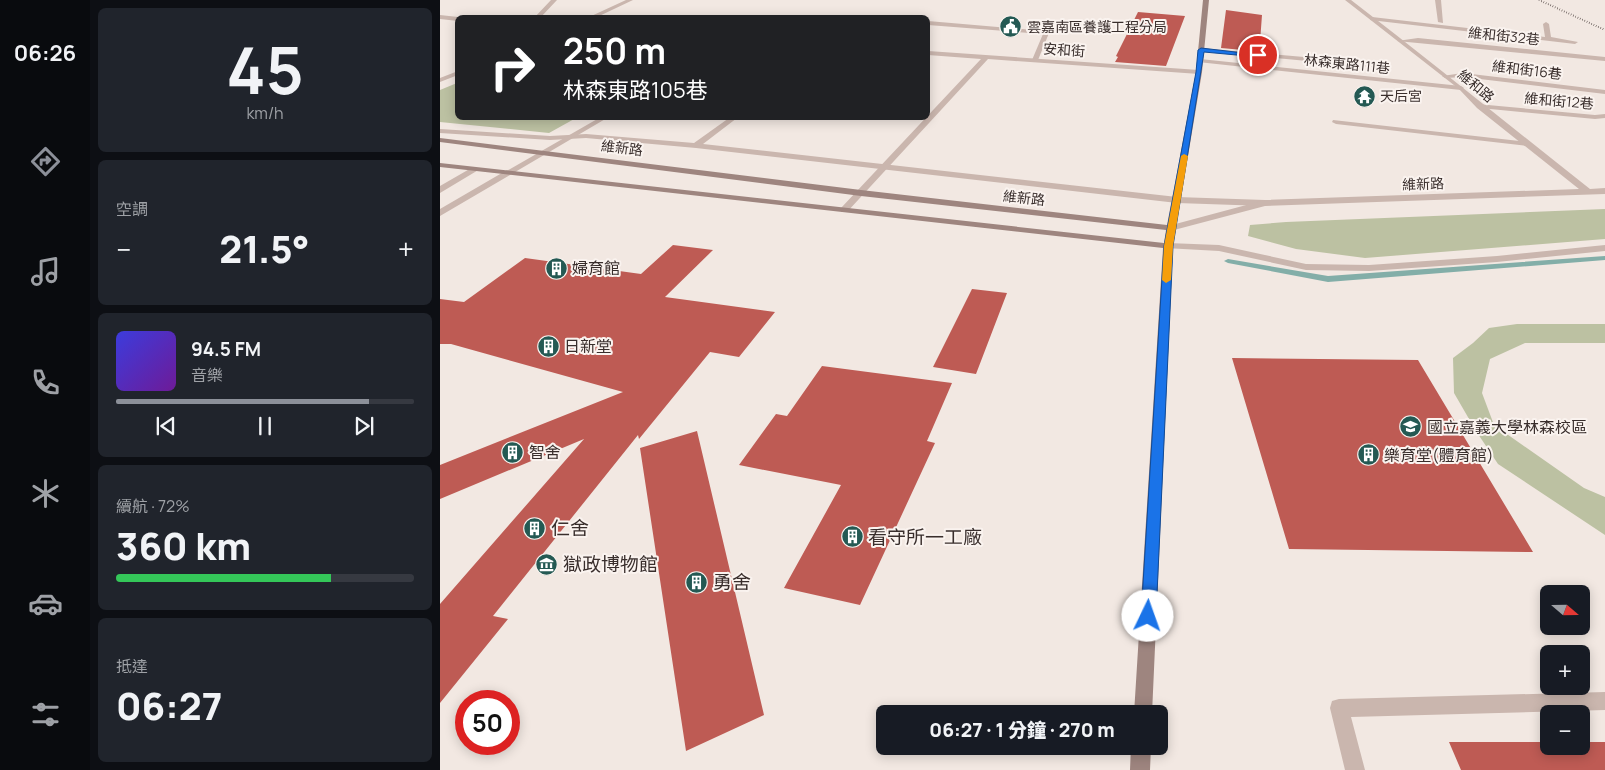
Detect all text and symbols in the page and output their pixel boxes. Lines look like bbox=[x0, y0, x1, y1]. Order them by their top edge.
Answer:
public building icon: 雲嘉南區養護工程分局 bbox=[999, 15, 1023, 39]
place label: 雲嘉南區養護工程分局 bbox=[1027, 17, 1167, 36]
street label: 維和街32巷 bbox=[1467, 22, 1541, 49]
text: 45 bbox=[226, 25, 304, 114]
text: 250 m bbox=[563, 27, 666, 75]
pin bbox=[1237, 34, 1279, 76]
icon: right bbox=[480, 35, 545, 100]
text: 06:26 bbox=[14, 38, 76, 68]
street label: 安和街 bbox=[1042, 39, 1086, 60]
icon: arrive bbox=[1244, 41, 1272, 69]
street label: 林森東路111巷 bbox=[1303, 50, 1391, 77]
street label: 維和街16巷 bbox=[1491, 56, 1563, 83]
street label: 維和路 bbox=[1454, 65, 1499, 106]
text: 林森東路105巷 bbox=[563, 75, 708, 105]
temple icon: 天后宮 bbox=[1352, 84, 1376, 108]
place label: 天后宮 bbox=[1380, 86, 1422, 105]
street label: 維和街12巷 bbox=[1524, 88, 1594, 113]
text: km/h bbox=[246, 102, 284, 124]
street label: 維新路 bbox=[600, 136, 644, 159]
icon: directions bbox=[28, 144, 63, 179]
street label: 維新路 bbox=[1402, 173, 1444, 194]
street label: 維新路 bbox=[1002, 186, 1046, 209]
text: 空調 bbox=[116, 198, 148, 220]
text: 21.5° bbox=[219, 222, 310, 274]
text: − bbox=[116, 230, 131, 268]
text: + bbox=[398, 230, 414, 268]
icon: music bbox=[28, 254, 63, 289]
building icon: 婦育館 bbox=[544, 256, 568, 280]
place label: 婦育館 bbox=[572, 257, 620, 279]
building icon: 日新堂 bbox=[536, 334, 560, 358]
place label: 日新堂 bbox=[564, 335, 612, 357]
text: 94.5 FM bbox=[191, 336, 261, 362]
text: 音樂 bbox=[191, 364, 223, 386]
icon: phone bbox=[28, 365, 63, 400]
icon: previous bbox=[152, 412, 180, 440]
icon: pause bbox=[251, 412, 279, 440]
icon: next bbox=[350, 412, 378, 440]
school or university icon: 國立嘉義大學林森校區 bbox=[1399, 415, 1423, 439]
place label: 國立嘉義大學林森校區 bbox=[1427, 416, 1587, 438]
building icon: 智舍 bbox=[501, 440, 525, 464]
place label: 智舍 bbox=[529, 441, 561, 463]
building icon: 樂育堂(體育館) bbox=[1356, 443, 1380, 467]
place label: 樂育堂(體育館) bbox=[1384, 444, 1494, 466]
icon: climate bbox=[28, 476, 63, 511]
text: 續航 · 72% bbox=[116, 495, 190, 517]
place label: 仁舍 bbox=[551, 515, 589, 541]
building icon: 仁舍 bbox=[523, 516, 547, 540]
text: 360 km bbox=[116, 519, 251, 571]
place label: 看守所一工廠 bbox=[868, 524, 982, 550]
building icon: 看守所一工廠 bbox=[840, 525, 864, 549]
place label: 獄政博物館 bbox=[563, 551, 658, 577]
museum icon: 獄政博物館 bbox=[535, 552, 559, 576]
place label: 勇舍 bbox=[713, 569, 751, 595]
building icon: 勇舍 bbox=[685, 570, 709, 594]
north arrow bbox=[1540, 585, 1590, 635]
map controls bbox=[1540, 585, 1590, 755]
icon: car bbox=[28, 586, 63, 621]
position arrow bbox=[1121, 589, 1173, 641]
button: + bbox=[1540, 645, 1590, 695]
text: 抵達 bbox=[116, 655, 148, 677]
text: 06:27 bbox=[116, 679, 222, 731]
speed limit sign: 50 bbox=[455, 690, 520, 755]
icon: filters bbox=[28, 697, 63, 732]
button: − bbox=[1540, 705, 1590, 755]
text: 06:27 · 1 分鐘 · 270 m bbox=[929, 717, 1115, 743]

